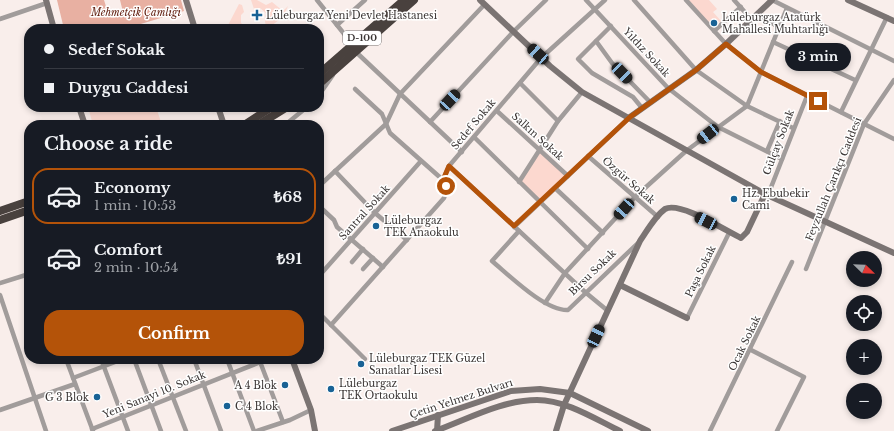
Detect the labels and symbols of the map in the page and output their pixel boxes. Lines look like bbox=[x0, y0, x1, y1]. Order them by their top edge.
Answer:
park label: Mehmetçik Çamlığı bbox=[90, 6, 182, 19]
marker: Lüleburgaz Yeni Devlet Hastanesi bbox=[251, 9, 263, 21]
place label: Lüleburgaz Yeni Devlet Hastanesi bbox=[266, 9, 438, 22]
place label: Lüleburgaz Atatürk Mahallesi Muhtarlığı bbox=[722, 11, 829, 36]
marker: Lüleburgaz Atatürk Mahallesi Muhtarlığı bbox=[709, 18, 719, 28]
street label: Yıldız Sokak bbox=[620, 24, 673, 80]
road number: D-100 bbox=[343, 31, 381, 45]
car bbox=[525, 42, 551, 66]
callout: 3 min bbox=[785, 43, 851, 71]
car bbox=[609, 60, 635, 86]
car bbox=[437, 87, 463, 113]
route end bbox=[809, 92, 827, 110]
street label: Sedef Sokak bbox=[448, 96, 499, 152]
street label: Gülçay Sokak bbox=[760, 107, 797, 177]
street label: Salkın Sokak bbox=[509, 110, 567, 164]
street label: Feyzullah Çarıkçı Caddesi bbox=[803, 115, 864, 243]
car bbox=[695, 122, 721, 146]
street label: Özgür Sokak bbox=[600, 153, 659, 207]
route start bbox=[437, 177, 455, 195]
street label: Santral Sokak bbox=[336, 181, 393, 243]
place label: Hz. Ebubekir Cami bbox=[742, 187, 810, 212]
marker: Hz. Ebubekir Cami bbox=[729, 194, 739, 204]
car bbox=[612, 196, 636, 222]
car bbox=[693, 210, 719, 232]
place label: Lüleburgaz TEK Anaokulu bbox=[384, 214, 459, 239]
marker: Lüleburgaz TEK Anaokulu bbox=[371, 221, 381, 231]
street label: Paşa Sokak bbox=[682, 242, 719, 299]
street label: Birsu Sokak bbox=[566, 246, 619, 298]
north arrow bbox=[846, 251, 882, 287]
street label: Ocak Sokak bbox=[725, 313, 764, 373]
car bbox=[585, 323, 607, 349]
place label: Lüleburgaz TEK Güzel Sanatlar Lisesi bbox=[369, 352, 485, 377]
marker: Lüleburgaz TEK Güzel Sanatlar Lisesi bbox=[356, 359, 366, 369]
street label: Yeni Sanayi 10. Sokak bbox=[100, 368, 208, 421]
street label: Çetin Yelmez Bulvarı bbox=[408, 375, 515, 421]
place label: Lüleburgaz TEK Ortaokulu bbox=[339, 377, 418, 402]
place label: A 4 Blok bbox=[233, 379, 278, 392]
marker: A 4 Blok bbox=[280, 380, 290, 390]
marker: Lüleburgaz TEK Ortaokulu bbox=[326, 384, 336, 394]
place label: G 3 Blok bbox=[45, 391, 90, 404]
marker: G 3 Blok bbox=[92, 392, 102, 402]
place label: C 4 Blok bbox=[235, 400, 279, 413]
marker: C 4 Blok bbox=[222, 401, 232, 411]

